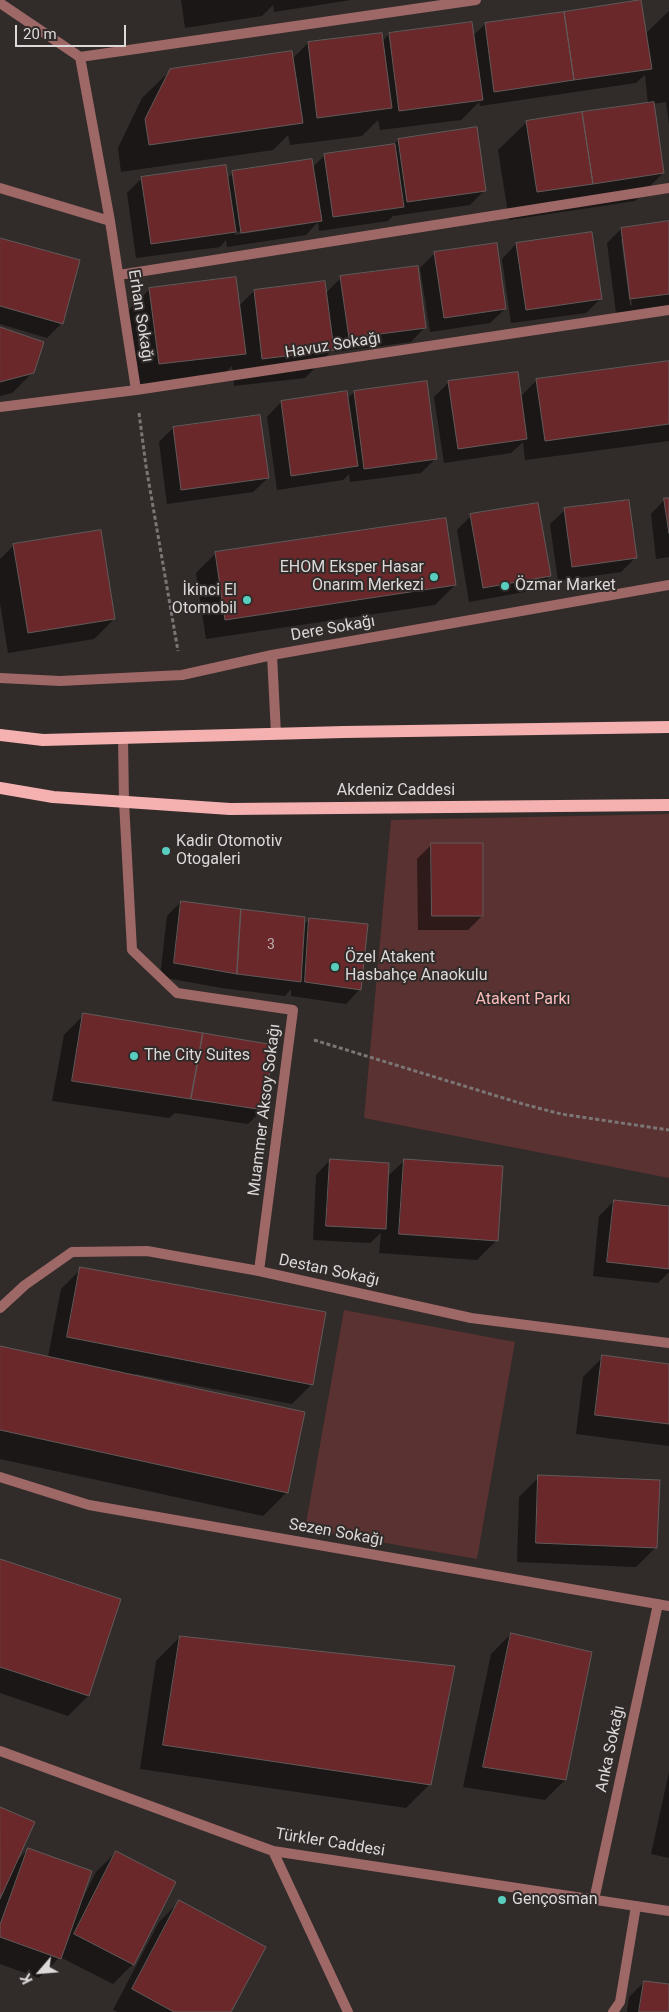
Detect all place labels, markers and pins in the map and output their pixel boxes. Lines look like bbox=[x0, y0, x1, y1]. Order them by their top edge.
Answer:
place label: EHOM Eksper Hasar Onarım Merkezi bbox=[280, 558, 424, 596]
marker: EHOM Eksper Hasar Onarım Merkezi bbox=[428, 571, 440, 583]
place label: Özmar Market bbox=[515, 576, 616, 596]
marker: Özmar Market bbox=[499, 580, 511, 592]
place label: İkinci El Otomobil bbox=[172, 581, 237, 619]
marker: İkinci El Otomobil bbox=[241, 594, 253, 606]
place label: Kadir Otomotiv Otogaleri bbox=[176, 832, 282, 870]
marker: Kadir Otomotiv Otogaleri bbox=[160, 845, 172, 857]
place label: Özel Atakent Hasbahçe Anaokulu bbox=[345, 948, 487, 986]
marker: Özel Atakent Hasbahçe Anaokulu bbox=[329, 961, 341, 973]
place label: The City Suites bbox=[144, 1046, 250, 1066]
marker: The City Suites bbox=[128, 1050, 140, 1062]
place label: Gençosman bbox=[512, 1890, 598, 1910]
marker: Gençosman bbox=[496, 1894, 508, 1906]

